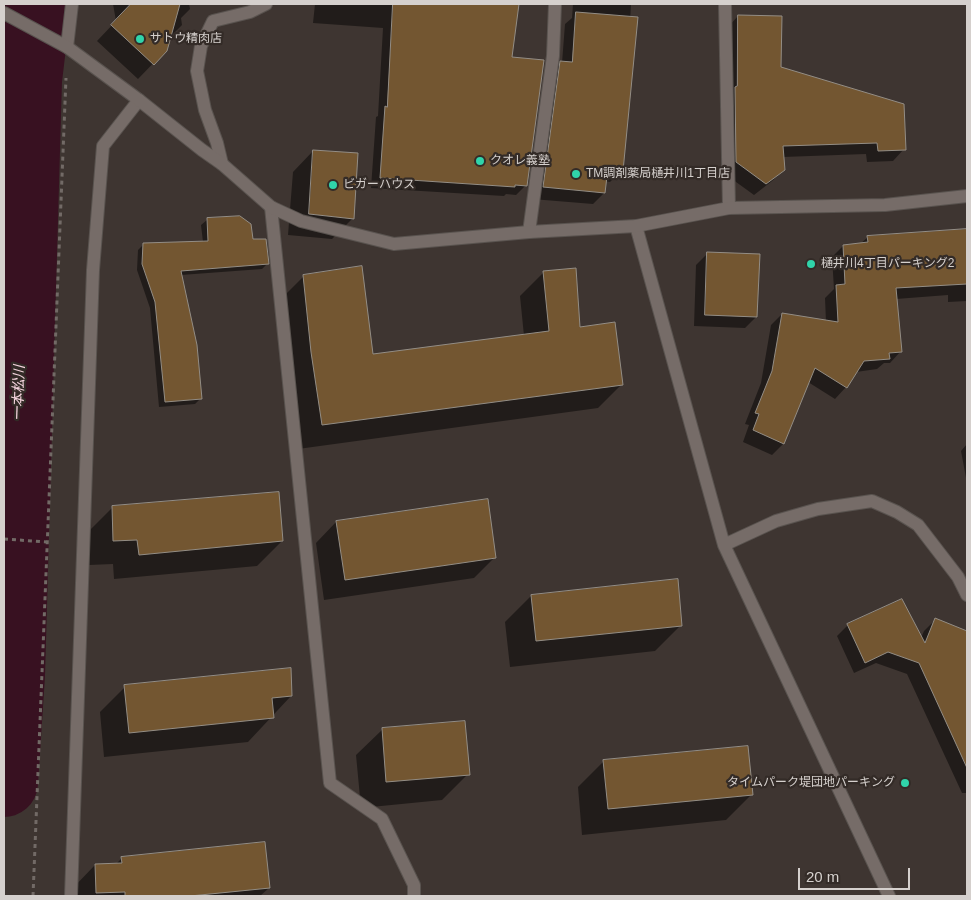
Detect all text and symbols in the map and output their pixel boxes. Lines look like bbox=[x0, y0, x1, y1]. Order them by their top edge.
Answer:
place label: サトウ精肉店 bbox=[150, 32, 222, 46]
marker: サトウ精肉店 bbox=[134, 33, 146, 45]
place label: クオレ義塾 bbox=[490, 154, 550, 168]
marker: クオレ義塾 bbox=[474, 155, 486, 167]
place label: TM調剤薬局樋井川1丁目店 bbox=[586, 167, 730, 181]
marker: TM調剤薬局樋井川1丁目店 bbox=[570, 168, 582, 180]
place label: ビガーハウス bbox=[343, 178, 415, 192]
marker: ビガーハウス bbox=[327, 179, 339, 191]
place label: 樋井川4丁目パーキング2 bbox=[821, 257, 954, 271]
marker: 樋井川4丁目パーキング2 bbox=[805, 258, 817, 270]
water label: 一本松川 bbox=[10, 365, 28, 421]
place label: タイムパーク堤団地パーキング bbox=[727, 776, 895, 790]
marker: タイムパーク堤団地パーキング bbox=[899, 777, 911, 789]
scale bar bbox=[801, 858, 914, 890]
text: 20 m bbox=[806, 868, 839, 885]

